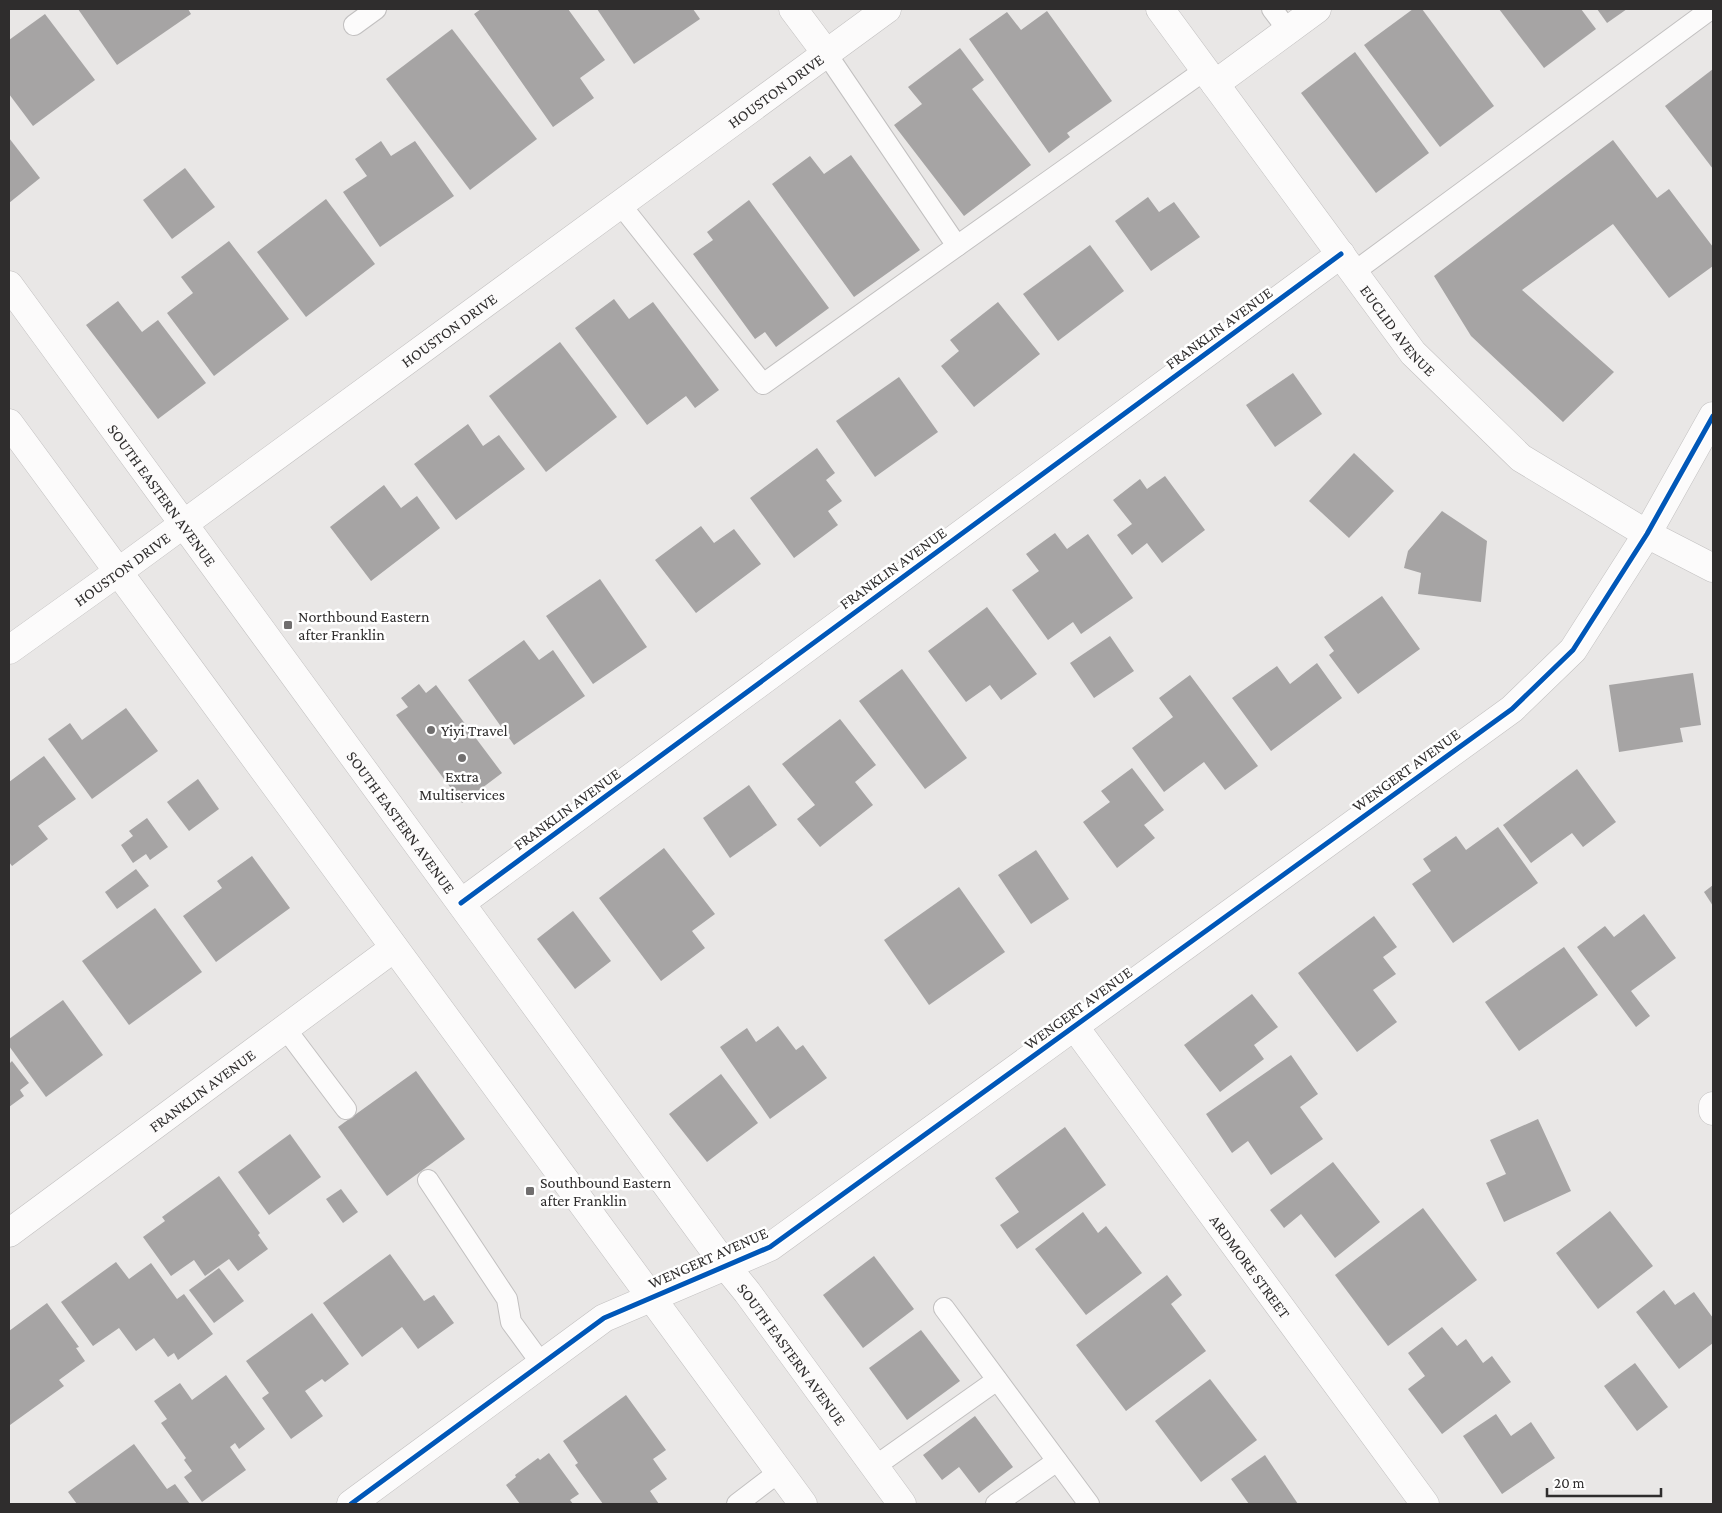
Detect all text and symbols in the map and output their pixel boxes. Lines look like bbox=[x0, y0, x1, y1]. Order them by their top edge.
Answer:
street label: HOUSTON DRIVE bbox=[725, 50, 827, 131]
street label: EUCLID AVENUE bbox=[1357, 281, 1440, 379]
street label: FRANKLIN AVENUE bbox=[1162, 283, 1276, 372]
street label: HOUSTON DRIVE bbox=[398, 289, 500, 370]
street label: SOUTH EASTERN AVENUE bbox=[105, 421, 220, 570]
street label: FRANKLIN AVENUE bbox=[836, 523, 950, 612]
street label: HOUSTON DRIVE bbox=[71, 528, 173, 609]
place label: Northbound Eastern after Franklin bbox=[298, 608, 430, 643]
marker: Northbound Eastern after Franklin bbox=[282, 619, 294, 631]
place label: Yiyi Travel bbox=[441, 722, 508, 740]
marker: Yiyi Travel bbox=[425, 724, 437, 736]
street label: WENGERT AVENUE bbox=[1349, 725, 1463, 815]
street label: SOUTH EASTERN AVENUE bbox=[344, 748, 459, 897]
marker: Extra Multiservices bbox=[456, 752, 468, 764]
street label: FRANKLIN AVENUE bbox=[510, 764, 624, 853]
place label: Extra Multiservices bbox=[419, 768, 505, 803]
street label: WENGERT AVENUE bbox=[1021, 963, 1135, 1053]
street label: FRANKLIN AVENUE bbox=[146, 1045, 259, 1135]
place label: Southbound Eastern after Franklin bbox=[540, 1174, 672, 1209]
marker: Southbound Eastern after Franklin bbox=[524, 1185, 536, 1197]
street label: ARDMORE STREET bbox=[1207, 1211, 1294, 1322]
street label: WENGERT AVENUE bbox=[646, 1224, 771, 1292]
street label: SOUTH EASTERN AVENUE bbox=[734, 1279, 850, 1428]
scale bar bbox=[1547, 1466, 1661, 1498]
text: 20 m bbox=[1554, 1475, 1585, 1491]

